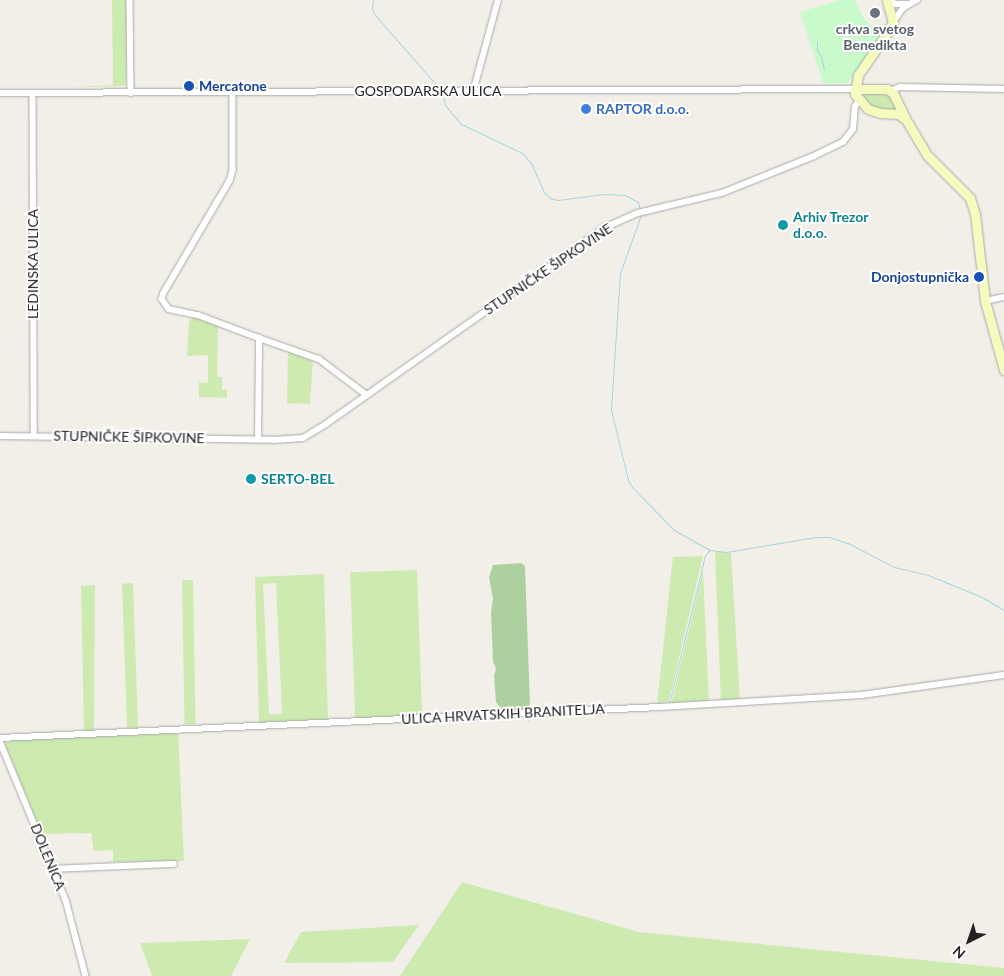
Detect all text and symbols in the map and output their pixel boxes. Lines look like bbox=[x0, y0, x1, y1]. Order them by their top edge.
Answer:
marker: crkva svetog Benedikta bbox=[869, 7, 881, 19]
place label: crkva svetog Benedikta bbox=[836, 21, 914, 54]
place label: Mercatone bbox=[199, 78, 267, 94]
marker: Mercatone bbox=[183, 80, 195, 92]
street label: GOSPODARSKA ULICA bbox=[354, 83, 502, 99]
place label: RAPTOR d.o.o. bbox=[596, 101, 689, 117]
marker: RAPTOR d.o.o. bbox=[580, 103, 592, 115]
street label: LEDINSKA ULICA bbox=[25, 209, 41, 319]
place label: Arhiv Trezor d.o.o. bbox=[793, 209, 869, 242]
marker: Arhiv Trezor d.o.o. bbox=[777, 219, 789, 231]
street label: STUPNIČKE ŠIPKOVINE bbox=[481, 220, 615, 318]
place label: Donjostupnička bbox=[871, 269, 969, 285]
marker: Donjostupnička bbox=[973, 271, 985, 283]
street label: STUPNIČKE ŠIPKOVINE bbox=[53, 427, 205, 447]
place label: SERTO-BEL bbox=[261, 471, 335, 487]
marker: SERTO-BEL bbox=[245, 473, 257, 485]
street label: ULICA HRVATSKIH BRANITELJA bbox=[401, 700, 605, 728]
street label: DOLENICA bbox=[27, 821, 69, 893]
north arrow bbox=[944, 916, 994, 966]
text: N bbox=[949, 943, 968, 963]

